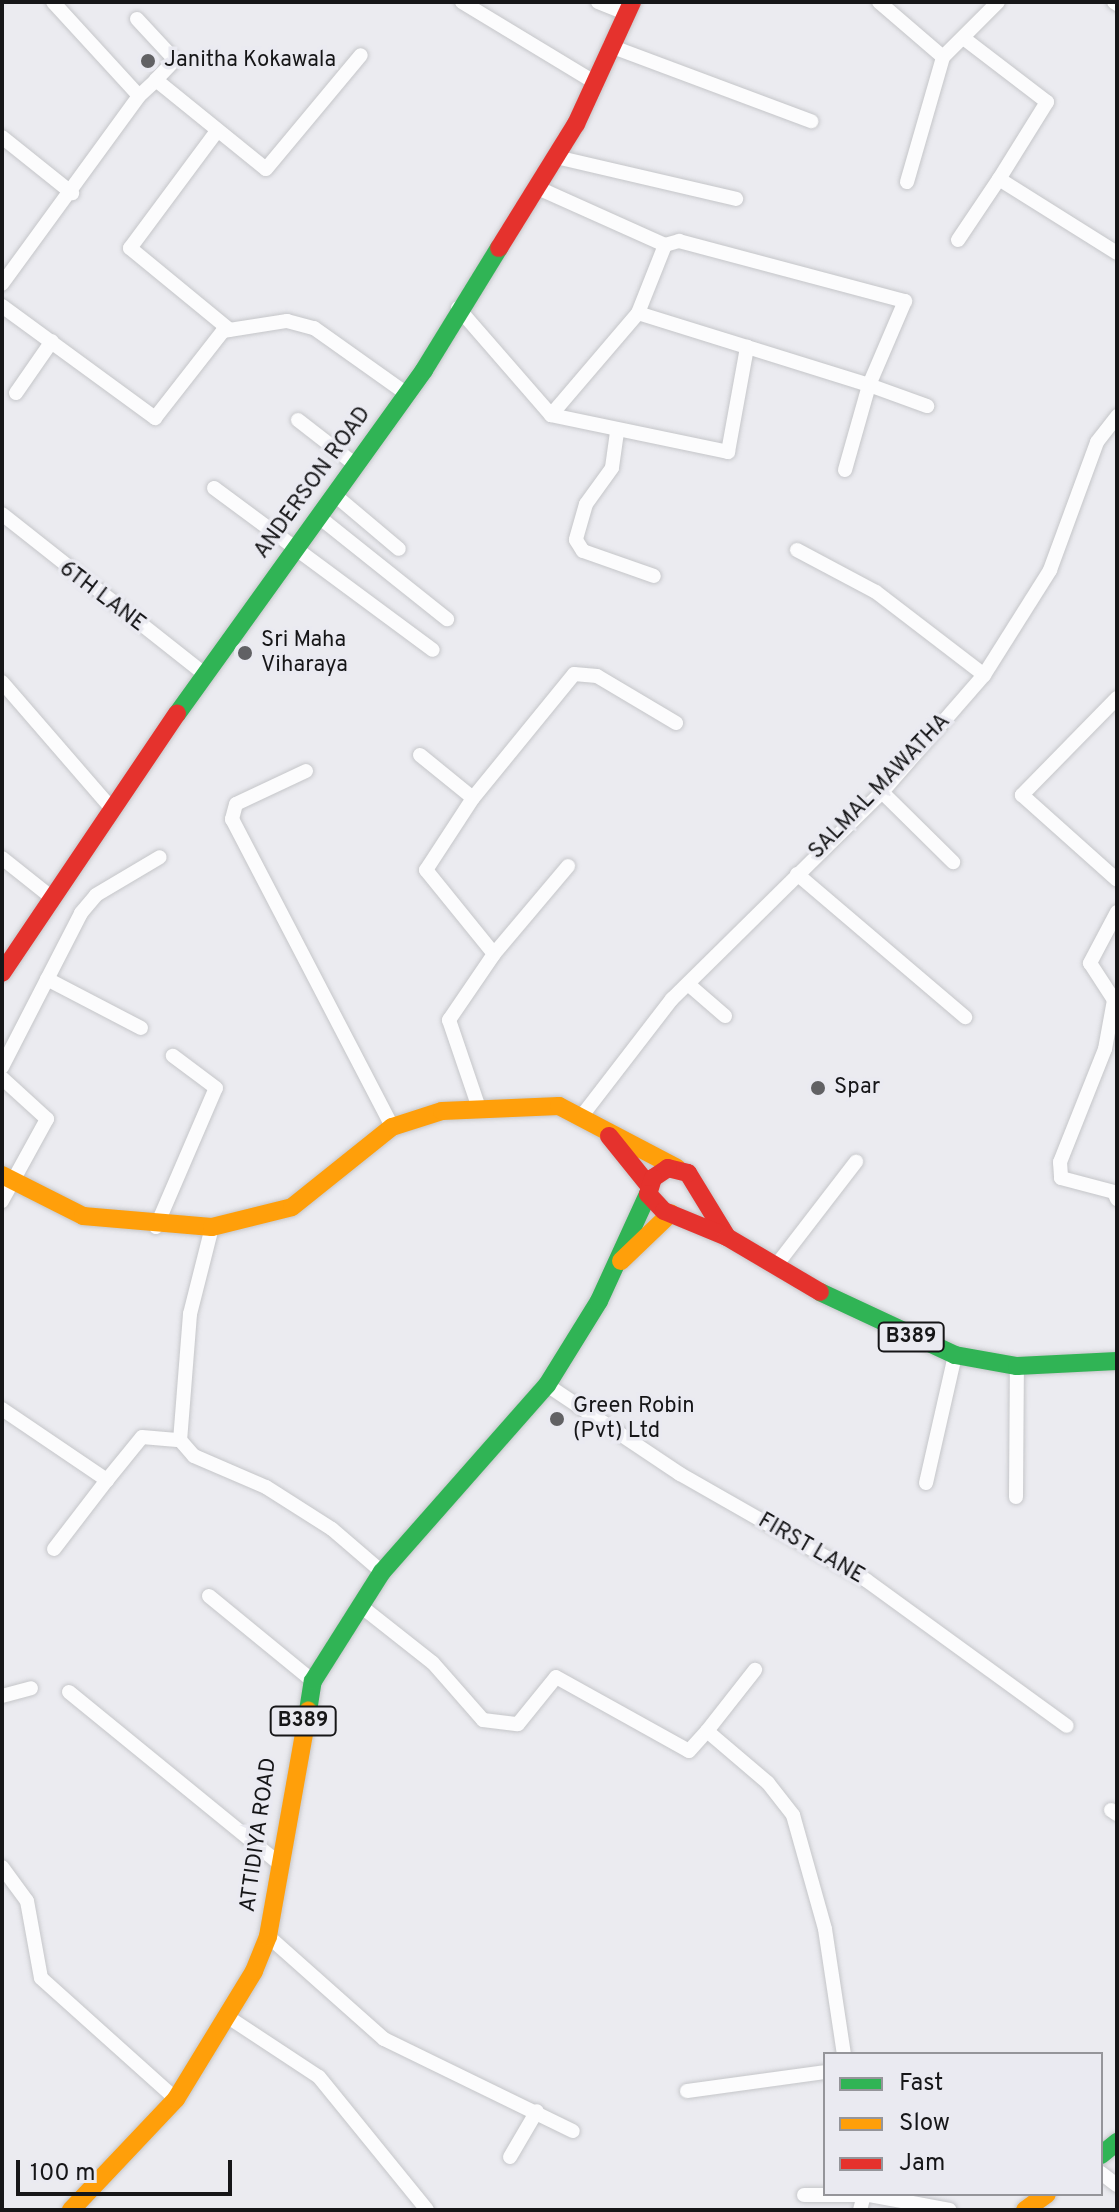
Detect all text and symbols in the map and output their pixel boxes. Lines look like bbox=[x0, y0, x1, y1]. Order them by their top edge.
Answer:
place label: Janitha Kokawala bbox=[164, 48, 336, 74]
marker: Janitha Kokawala bbox=[139, 52, 157, 70]
street label: ANDERSON ROAD bbox=[249, 402, 377, 564]
street label: 6TH LANE bbox=[54, 556, 150, 638]
place label: Sri Maha Viharaya bbox=[261, 627, 348, 678]
marker: Sri Maha Viharaya bbox=[236, 644, 254, 662]
street label: SALMAL MAWATHA bbox=[804, 709, 956, 865]
place label: Spar bbox=[834, 1075, 880, 1101]
marker: Spar bbox=[809, 1079, 827, 1097]
road number: B389 bbox=[877, 1321, 945, 1353]
place label: Green Robin (Pvt) Ltd bbox=[573, 1393, 695, 1444]
marker: Green Robin (Pvt) Ltd bbox=[548, 1410, 566, 1428]
street label: FIRST LANE bbox=[753, 1508, 869, 1590]
road number: B389 bbox=[269, 1705, 337, 1737]
street label: ATTIDIYA ROAD bbox=[235, 1756, 283, 1914]
legend bbox=[823, 2052, 1103, 2196]
text: Fast bbox=[899, 2069, 943, 2099]
text: Slow bbox=[899, 2109, 950, 2139]
scale bar bbox=[20, 2144, 236, 2194]
text: Jam bbox=[899, 2149, 945, 2179]
text: 100 m bbox=[30, 2159, 96, 2189]

